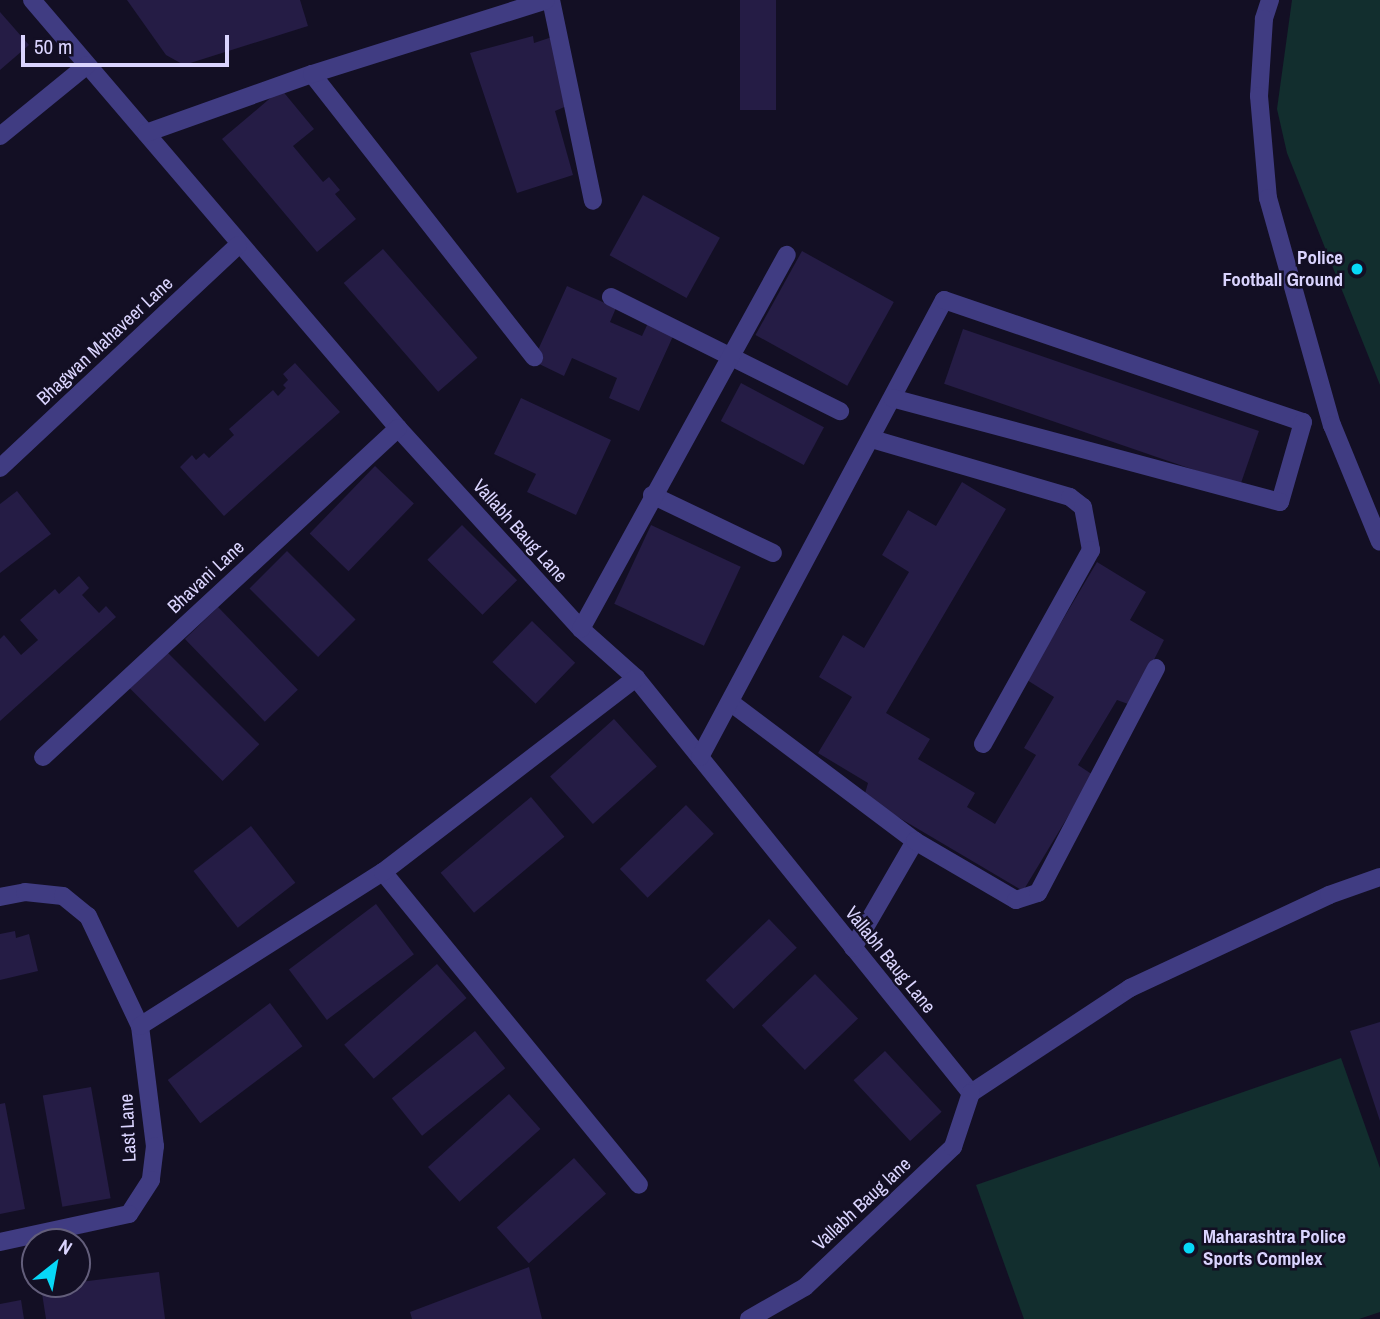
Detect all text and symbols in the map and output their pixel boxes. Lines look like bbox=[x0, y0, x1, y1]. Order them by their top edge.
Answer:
scale bar bbox=[24, 21, 233, 65]
text: 50 m bbox=[34, 32, 72, 61]
place label: Police Football Ground bbox=[1223, 247, 1343, 291]
marker: Police Football Ground bbox=[1349, 261, 1365, 277]
street label: Bhagwan Mahaveer Lane bbox=[32, 272, 178, 410]
street label: Vallabh Baug Lane bbox=[468, 475, 572, 587]
street label: Bhavani Lane bbox=[163, 536, 249, 618]
street label: Vallabh Baug Lane bbox=[840, 902, 940, 1018]
street label: Last Lane bbox=[115, 1093, 141, 1163]
street label: Vallabh Baug lane bbox=[808, 1153, 916, 1255]
place label: Maharashtra Police Sports Complex bbox=[1203, 1226, 1346, 1270]
north arrow bbox=[21, 1228, 91, 1298]
text: N bbox=[54, 1233, 77, 1261]
marker: Maharashtra Police Sports Complex bbox=[1181, 1240, 1197, 1256]

